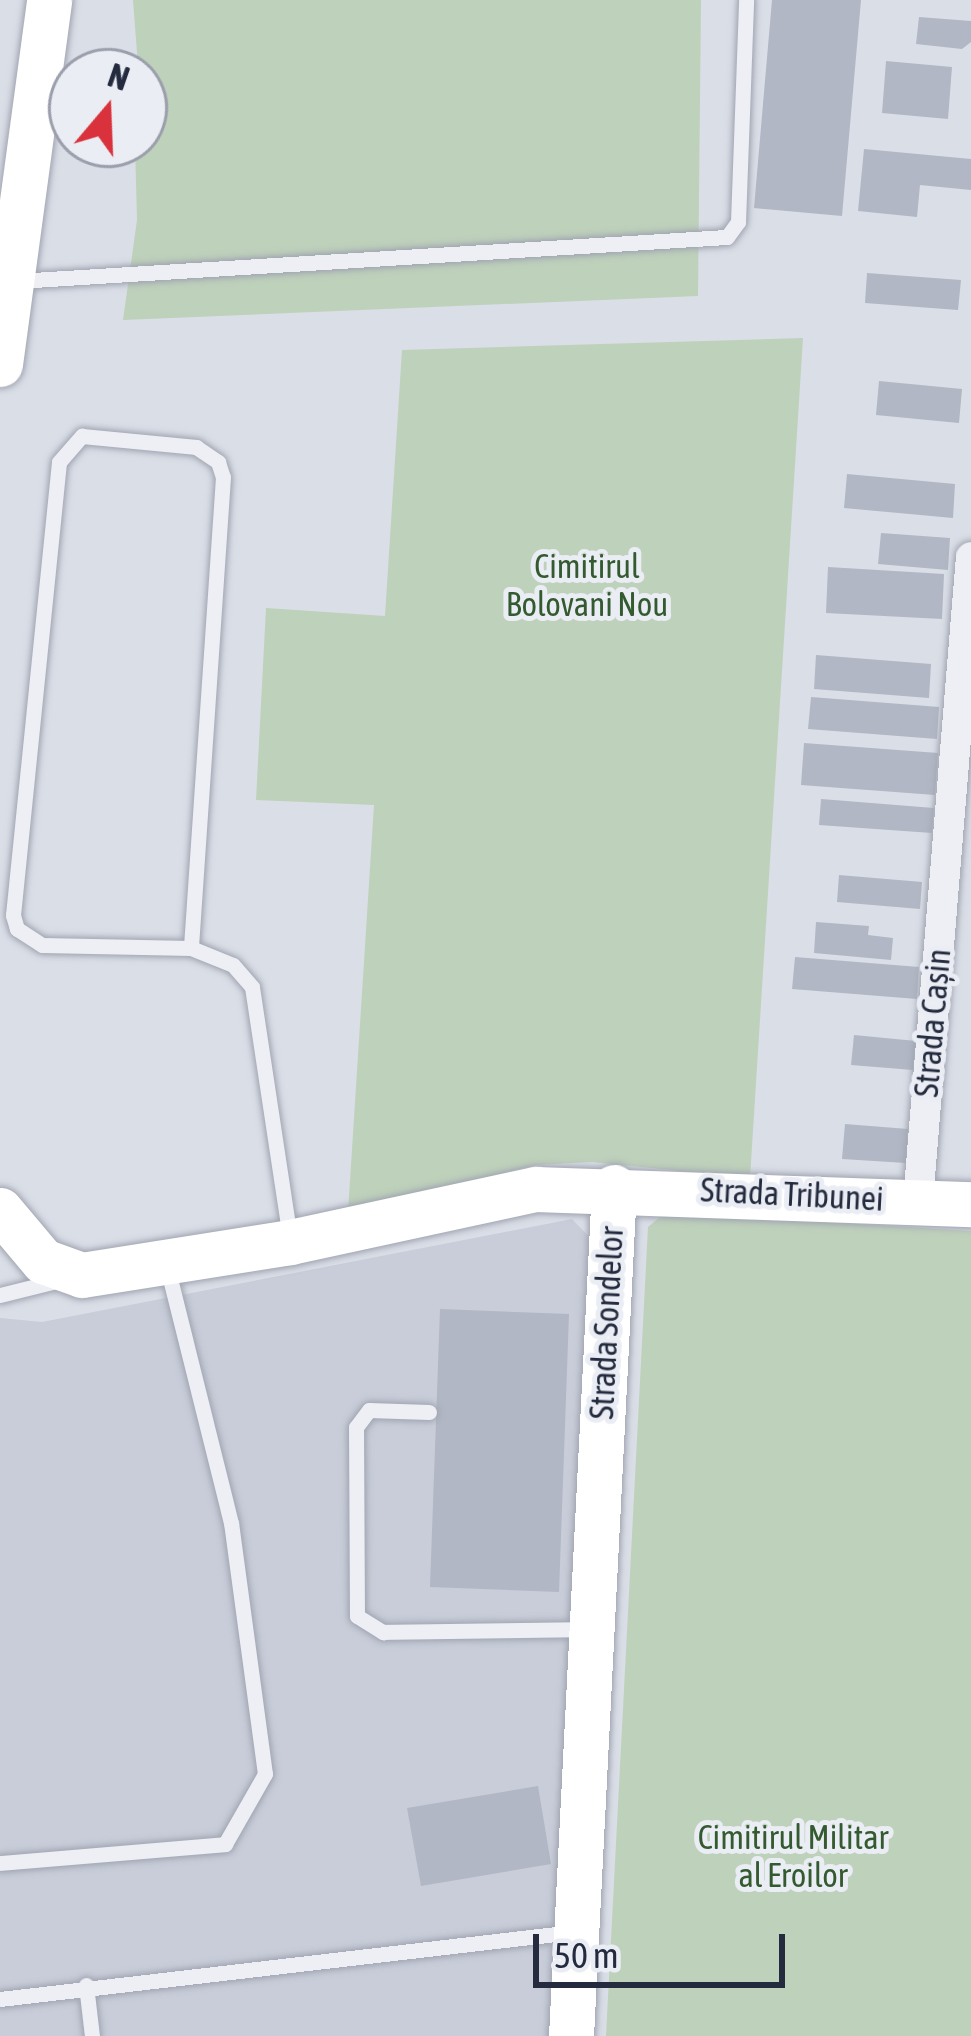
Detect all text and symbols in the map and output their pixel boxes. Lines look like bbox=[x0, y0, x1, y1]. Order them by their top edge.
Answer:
north arrow bbox=[48, 48, 168, 168]
text: N bbox=[103, 56, 134, 98]
park label: Cimitirul Bolovani Nou bbox=[506, 547, 668, 625]
street label: Strada Cașin bbox=[907, 947, 959, 1099]
street label: Strada Tribunei bbox=[699, 1170, 885, 1220]
street label: Strada Sondelor bbox=[582, 1226, 632, 1420]
park label: Cimitirul Militar al Eroilor bbox=[698, 1818, 888, 1896]
scale bar bbox=[539, 1910, 791, 1984]
text: 50 m bbox=[554, 1934, 619, 1976]

